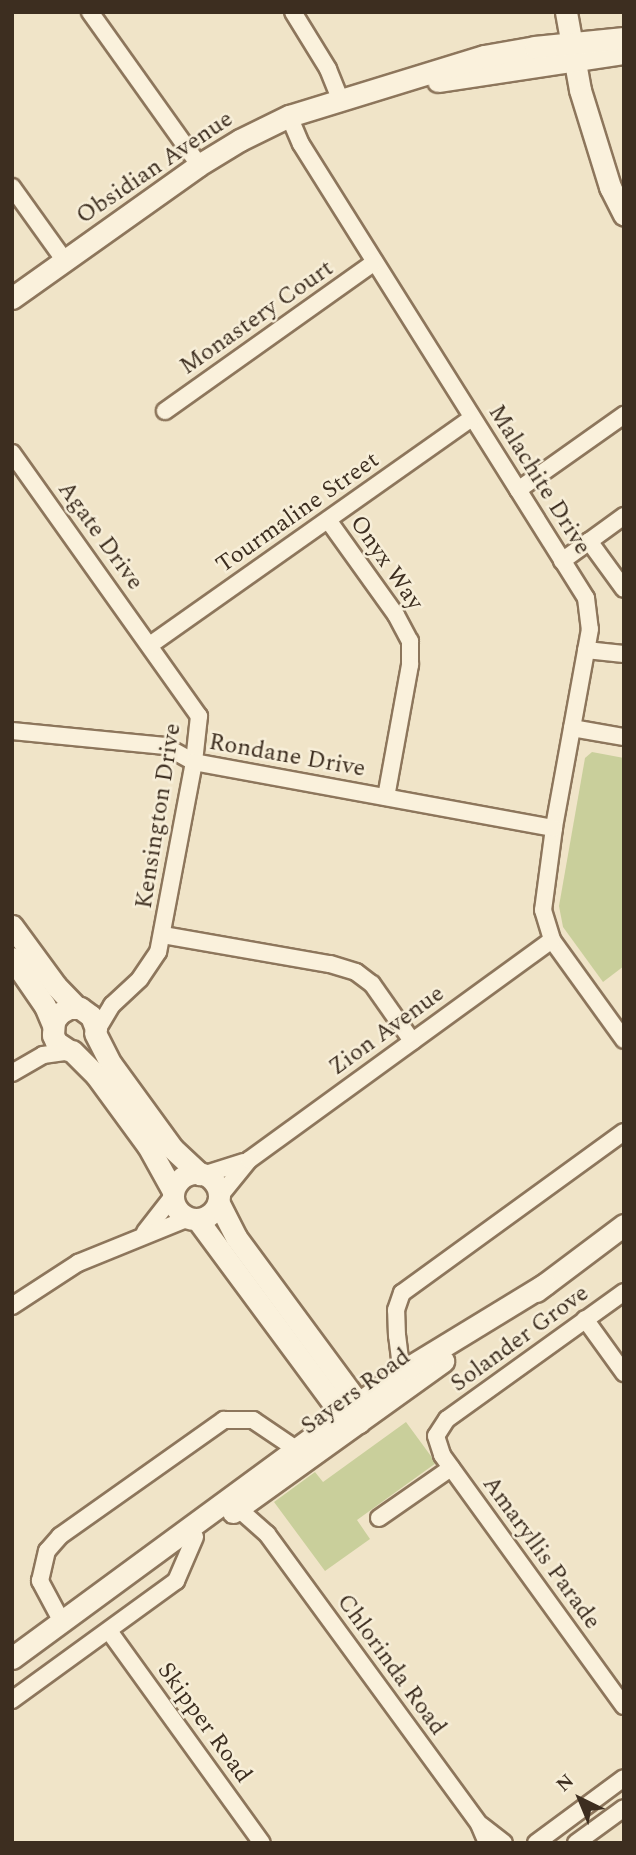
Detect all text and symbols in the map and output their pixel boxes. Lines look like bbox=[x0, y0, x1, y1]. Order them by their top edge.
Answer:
street label: Obsidian Avenue bbox=[71, 105, 239, 231]
street label: Monastery Court bbox=[175, 254, 339, 382]
street label: Malachite Drive bbox=[481, 400, 597, 560]
street label: Tourmaline Street bbox=[211, 446, 385, 580]
street label: Agate Drive bbox=[51, 476, 149, 596]
street label: Onyx Way bbox=[343, 510, 429, 616]
street label: Kensington Drive bbox=[130, 721, 188, 911]
street label: Rondane Drive bbox=[207, 728, 367, 784]
street label: Zion Avenue bbox=[324, 980, 450, 1082]
street label: Solander Grove bbox=[445, 1279, 595, 1399]
street label: Sayers Road bbox=[296, 1343, 416, 1441]
street label: Amaryllis Parade bbox=[476, 1471, 606, 1635]
street label: Chlorinda Road bbox=[330, 1589, 452, 1741]
street label: Skipper Road bbox=[151, 1657, 257, 1789]
north arrow bbox=[545, 1764, 615, 1834]
text: N bbox=[550, 1767, 581, 1799]

